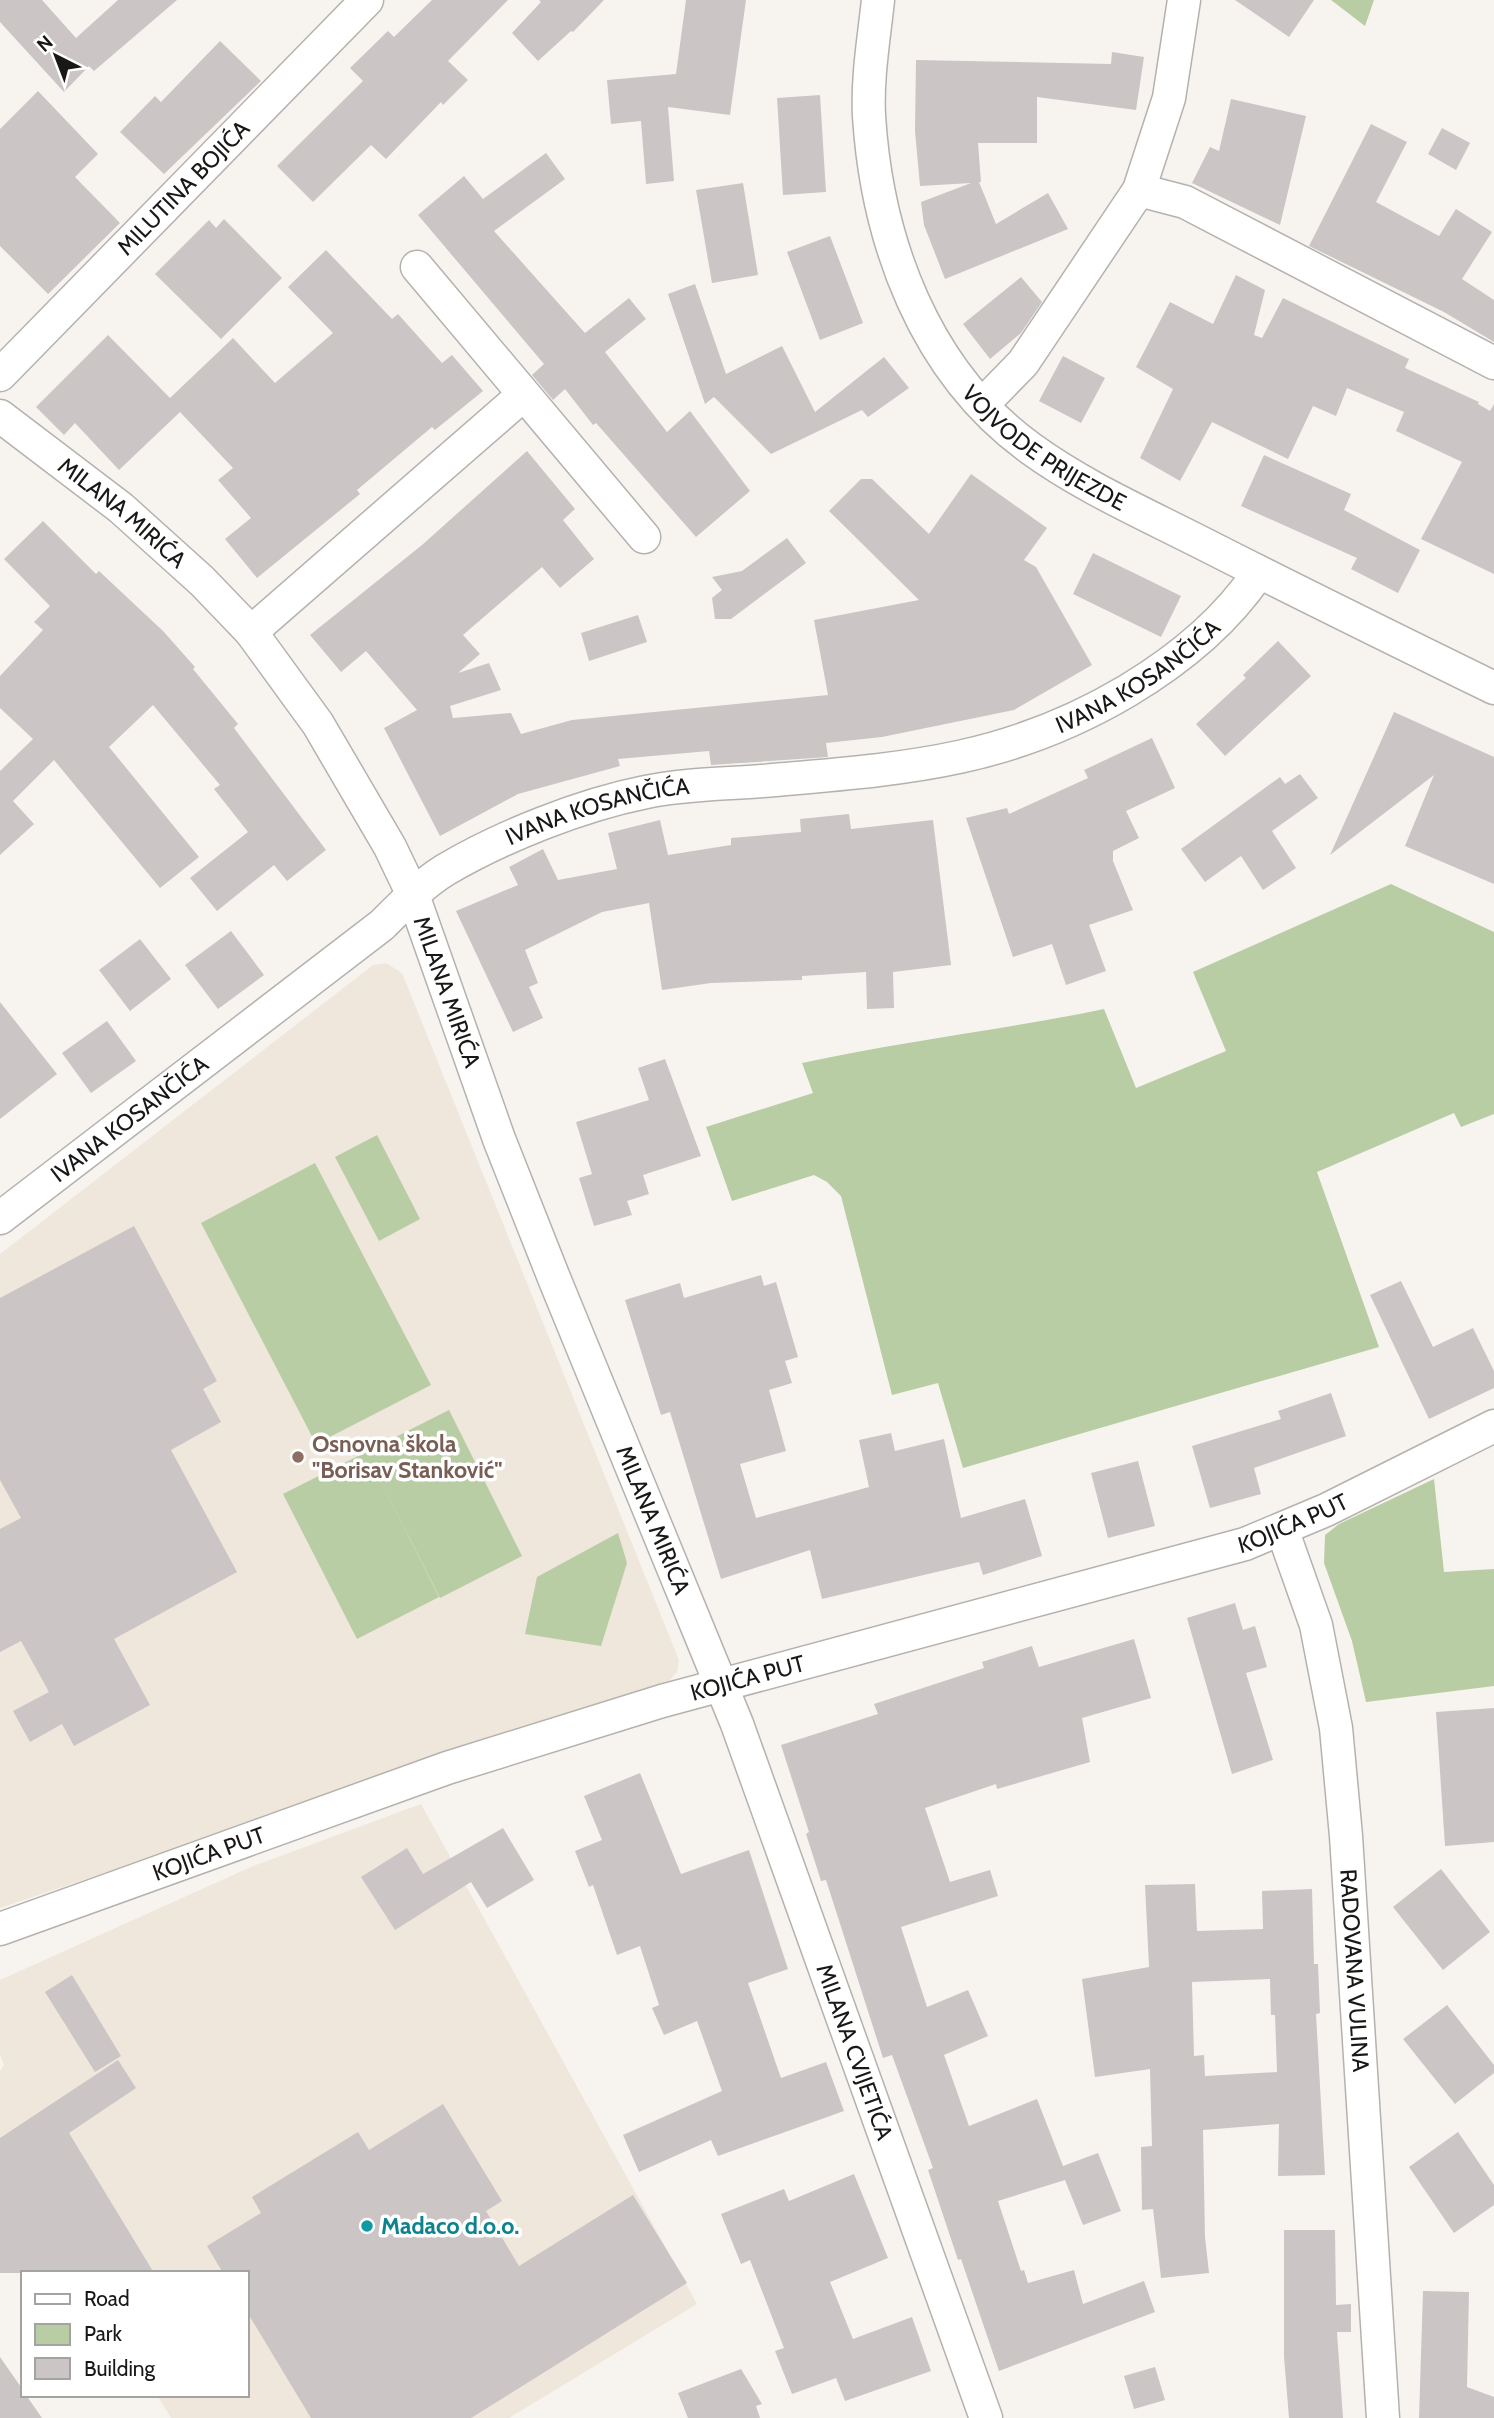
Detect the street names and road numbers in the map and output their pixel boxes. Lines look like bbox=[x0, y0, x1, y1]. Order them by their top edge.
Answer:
street label: MILUTINA BOJIĆA bbox=[111, 115, 255, 261]
street label: VOJVODE PRIJEZDE bbox=[956, 379, 1131, 517]
street label: MILANA MIRIĆA bbox=[53, 451, 192, 574]
street label: IVANA KOSANČIĆA bbox=[1051, 613, 1226, 739]
street label: IVANA KOSANČIĆA bbox=[501, 772, 691, 851]
street label: MILANA MIRIĆA bbox=[408, 913, 487, 1071]
street label: IVANA KOSANČIĆA bbox=[45, 1050, 214, 1188]
street label: MILANA MIRIĆA bbox=[610, 1441, 696, 1598]
street label: KOJIĆA PUT bbox=[1235, 1487, 1353, 1559]
street label: KOJIĆA PUT bbox=[687, 1649, 808, 1707]
street label: KOJIĆA PUT bbox=[149, 1821, 269, 1887]
street label: RADOVANA VULINA bbox=[1334, 1868, 1375, 2073]
street label: MILANA CVIJETIĆA bbox=[810, 1960, 899, 2144]

